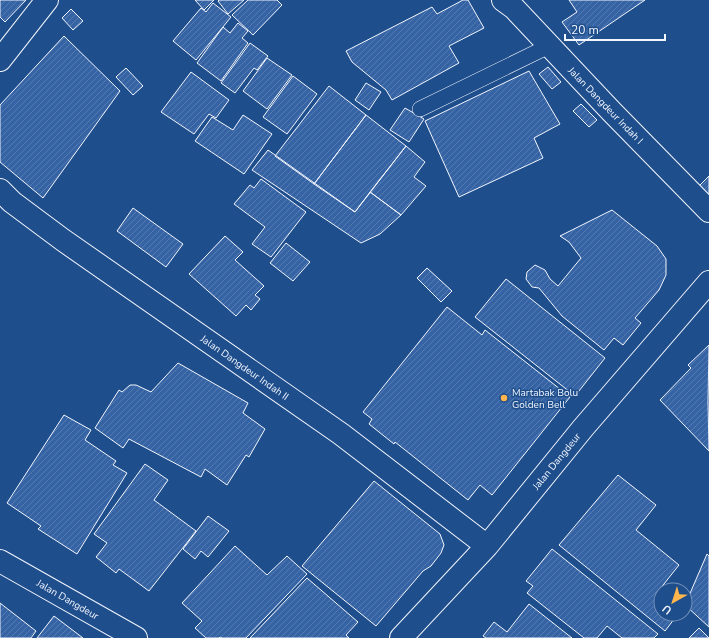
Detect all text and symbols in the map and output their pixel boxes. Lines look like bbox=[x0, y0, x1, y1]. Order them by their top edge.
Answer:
scale bar bbox=[565, 16, 665, 42]
text: 20 m bbox=[571, 22, 599, 38]
street label: Jalan Dangdeur Indah I bbox=[564, 63, 646, 147]
street label: Jalan Dangdeur Indah II bbox=[197, 331, 291, 404]
place label: Martabak Bolu Golden Bell bbox=[512, 386, 578, 412]
marker: Martabak Bolu Golden Bell bbox=[499, 393, 509, 403]
street label: Jalan Dangdeur bbox=[529, 430, 584, 494]
street label: Jalan Dangdeur bbox=[33, 576, 102, 624]
north arrow bbox=[653, 582, 693, 622]
text: U bbox=[659, 601, 675, 618]

